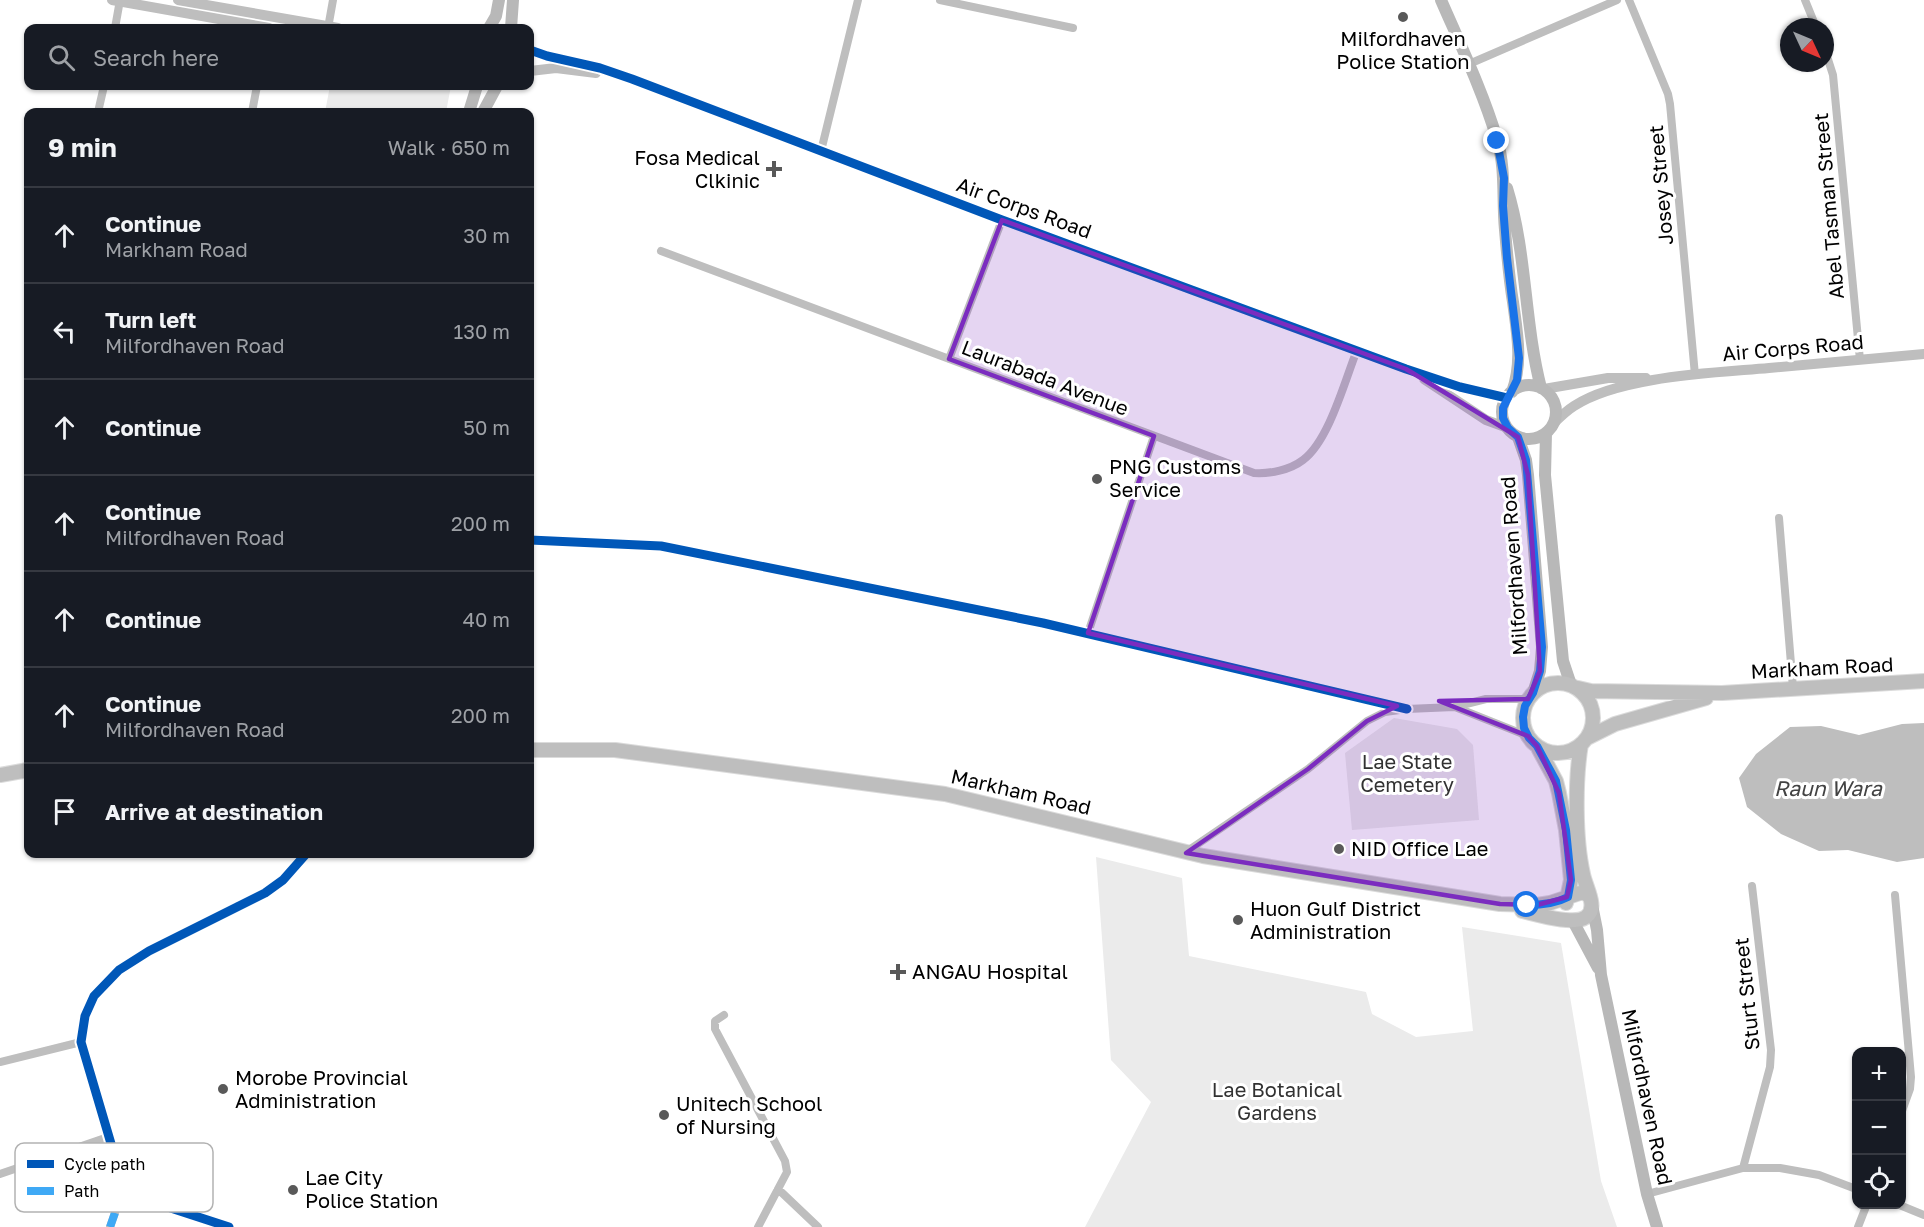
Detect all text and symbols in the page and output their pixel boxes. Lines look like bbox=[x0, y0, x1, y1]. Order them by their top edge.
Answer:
marker: Milfordhaven Police Station bbox=[1396, 10, 1410, 24]
north arrow bbox=[1780, 18, 1834, 72]
search box bbox=[24, 24, 534, 90]
place label: Milfordhaven Police Station bbox=[1336, 26, 1470, 73]
icon: search bbox=[45, 41, 78, 74]
text: Search here bbox=[93, 44, 219, 71]
street label: Abel Tasman Street bbox=[1808, 112, 1848, 300]
street label: Josey Street bbox=[1643, 124, 1677, 246]
route end bbox=[1483, 127, 1509, 153]
text: 9 min bbox=[48, 132, 117, 163]
text: Walk · 650 m bbox=[388, 135, 510, 159]
place label: Fosa Medical Clkinic bbox=[634, 145, 760, 192]
marker: Fosa Medical Clkinic bbox=[765, 160, 783, 178]
street label: Air Corps Road bbox=[954, 172, 1095, 243]
text: Continue bbox=[105, 210, 201, 237]
icon: ahead bbox=[48, 219, 81, 252]
text: 30 m bbox=[463, 223, 510, 247]
text: Markham Road bbox=[105, 237, 248, 261]
text: Turn left bbox=[105, 306, 196, 333]
icon: left bbox=[48, 315, 81, 348]
text: 130 m bbox=[454, 319, 510, 343]
street label: Air Corps Road bbox=[1721, 329, 1865, 365]
text: Milfordhaven Road bbox=[105, 333, 284, 357]
street label: Laurabada Avenue bbox=[959, 334, 1132, 420]
icon: ahead bbox=[48, 411, 81, 444]
text: Continue bbox=[105, 414, 201, 441]
text: 50 m bbox=[463, 415, 510, 439]
place label: PNG Customs Service bbox=[1109, 454, 1241, 501]
marker: PNG Customs Service bbox=[1090, 472, 1104, 486]
street label: Milfordhaven Road bbox=[1495, 476, 1531, 656]
text: Continue bbox=[105, 498, 201, 525]
icon: ahead bbox=[48, 507, 81, 540]
text: 200 m bbox=[451, 511, 510, 535]
text: Milfordhaven Road bbox=[105, 525, 284, 549]
icon: ahead bbox=[48, 603, 81, 636]
text: Continue bbox=[105, 606, 201, 633]
text: 40 m bbox=[463, 607, 510, 631]
street label: Markham Road bbox=[1750, 651, 1894, 683]
text: Continue bbox=[105, 690, 201, 717]
icon: ahead bbox=[48, 699, 81, 732]
text: 200 m bbox=[451, 703, 510, 727]
text: Milfordhaven Road bbox=[105, 717, 284, 741]
park label: Lae State Cemetery bbox=[1360, 749, 1454, 796]
street label: Markham Road bbox=[949, 763, 1094, 819]
water label: Raun Wara bbox=[1774, 775, 1883, 801]
icon: arrive bbox=[48, 795, 81, 828]
text: Arrive at destination bbox=[105, 798, 323, 825]
place label: NID Office Lae bbox=[1351, 836, 1488, 860]
marker: NID Office Lae bbox=[1332, 842, 1346, 856]
route start bbox=[1513, 891, 1539, 917]
place label: Huon Gulf District Administration bbox=[1250, 896, 1421, 943]
marker: Huon Gulf District Administration bbox=[1231, 913, 1245, 927]
street label: Sturt Street bbox=[1728, 937, 1764, 1052]
place label: ANGAU Hospital bbox=[912, 959, 1068, 983]
marker: ANGAU Hospital bbox=[889, 963, 907, 981]
street label: Milfordhaven Road bbox=[1618, 1007, 1678, 1187]
map controls bbox=[1852, 1047, 1906, 1209]
button: + bbox=[1852, 1047, 1906, 1101]
place label: Morobe Provincial Administration bbox=[235, 1065, 408, 1112]
park label: Lae Botanical Gardens bbox=[1212, 1077, 1342, 1124]
marker: Morobe Provincial Administration bbox=[216, 1082, 230, 1096]
place label: Unitech School of Nursing bbox=[676, 1091, 822, 1138]
button: − bbox=[1852, 1101, 1906, 1155]
marker: Unitech School of Nursing bbox=[657, 1108, 671, 1122]
legend bbox=[15, 1143, 213, 1212]
text: Cycle path bbox=[64, 1154, 145, 1174]
button: locate bbox=[1852, 1155, 1906, 1209]
place label: Lae City Police Station bbox=[305, 1165, 438, 1212]
text: Path bbox=[64, 1181, 99, 1201]
marker: Lae City Police Station bbox=[286, 1183, 300, 1197]

